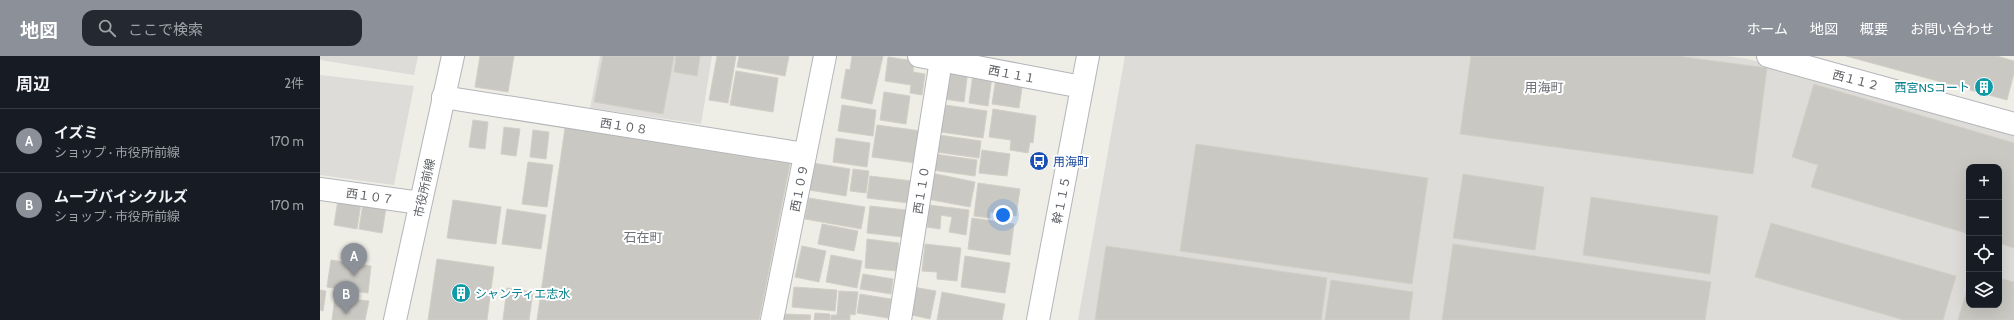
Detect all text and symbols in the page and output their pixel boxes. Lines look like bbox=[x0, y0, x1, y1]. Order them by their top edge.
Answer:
search box bbox=[82, 10, 362, 46]
icon: search bbox=[96, 17, 118, 39]
text: 地図 bbox=[20, 19, 58, 42]
text: ホーム bbox=[1746, 20, 1788, 38]
text: 地図 bbox=[1810, 20, 1838, 38]
text: 概要 bbox=[1860, 20, 1888, 38]
text: お問い合わせ bbox=[1910, 20, 1994, 38]
text: ここで検索 bbox=[128, 21, 203, 39]
street label: 西１１１ bbox=[987, 62, 1037, 86]
street label: 西１１２ bbox=[1831, 67, 1881, 93]
text: 周辺 bbox=[16, 74, 50, 94]
text: 2件 bbox=[284, 75, 304, 91]
building icon: 西宮NSコート bbox=[1973, 76, 1995, 98]
district label: 用海町 bbox=[1524, 79, 1564, 95]
place label: 西宮NSコート bbox=[1895, 80, 1970, 95]
street label: 西１０８ bbox=[599, 115, 649, 137]
text: イズミ bbox=[54, 124, 99, 142]
text: A bbox=[25, 133, 33, 149]
text: 170 m bbox=[270, 133, 304, 149]
text: ショップ · 市役所前線 bbox=[54, 144, 180, 160]
bus stop icon: 用海町 bbox=[1028, 150, 1050, 172]
place label: 用海町 bbox=[1053, 154, 1089, 169]
street label: 市役所前線 bbox=[410, 157, 438, 219]
street label: 西１０９ bbox=[787, 163, 811, 213]
map controls bbox=[1966, 164, 2002, 308]
button: + bbox=[1966, 164, 2002, 200]
street label: 西１１０ bbox=[910, 165, 932, 215]
street label: 幹１１５ bbox=[1049, 175, 1073, 225]
street label: 西１０７ bbox=[345, 185, 395, 207]
text: ムーブバイシクルズ bbox=[54, 188, 188, 206]
text: B bbox=[25, 197, 33, 213]
text: 170 m bbox=[270, 197, 304, 213]
button: − bbox=[1966, 200, 2002, 236]
your location bbox=[993, 205, 1013, 225]
text: ショップ · 市役所前線 bbox=[54, 208, 180, 224]
district label: 石在町 bbox=[623, 229, 663, 245]
button: locate bbox=[1966, 236, 2002, 272]
pin: A bbox=[341, 243, 367, 276]
button: layers bbox=[1966, 272, 2002, 308]
pin: B bbox=[333, 281, 359, 314]
building icon: シャンティエ志水 bbox=[450, 282, 472, 304]
place label: シャンティエ志水 bbox=[475, 286, 570, 301]

